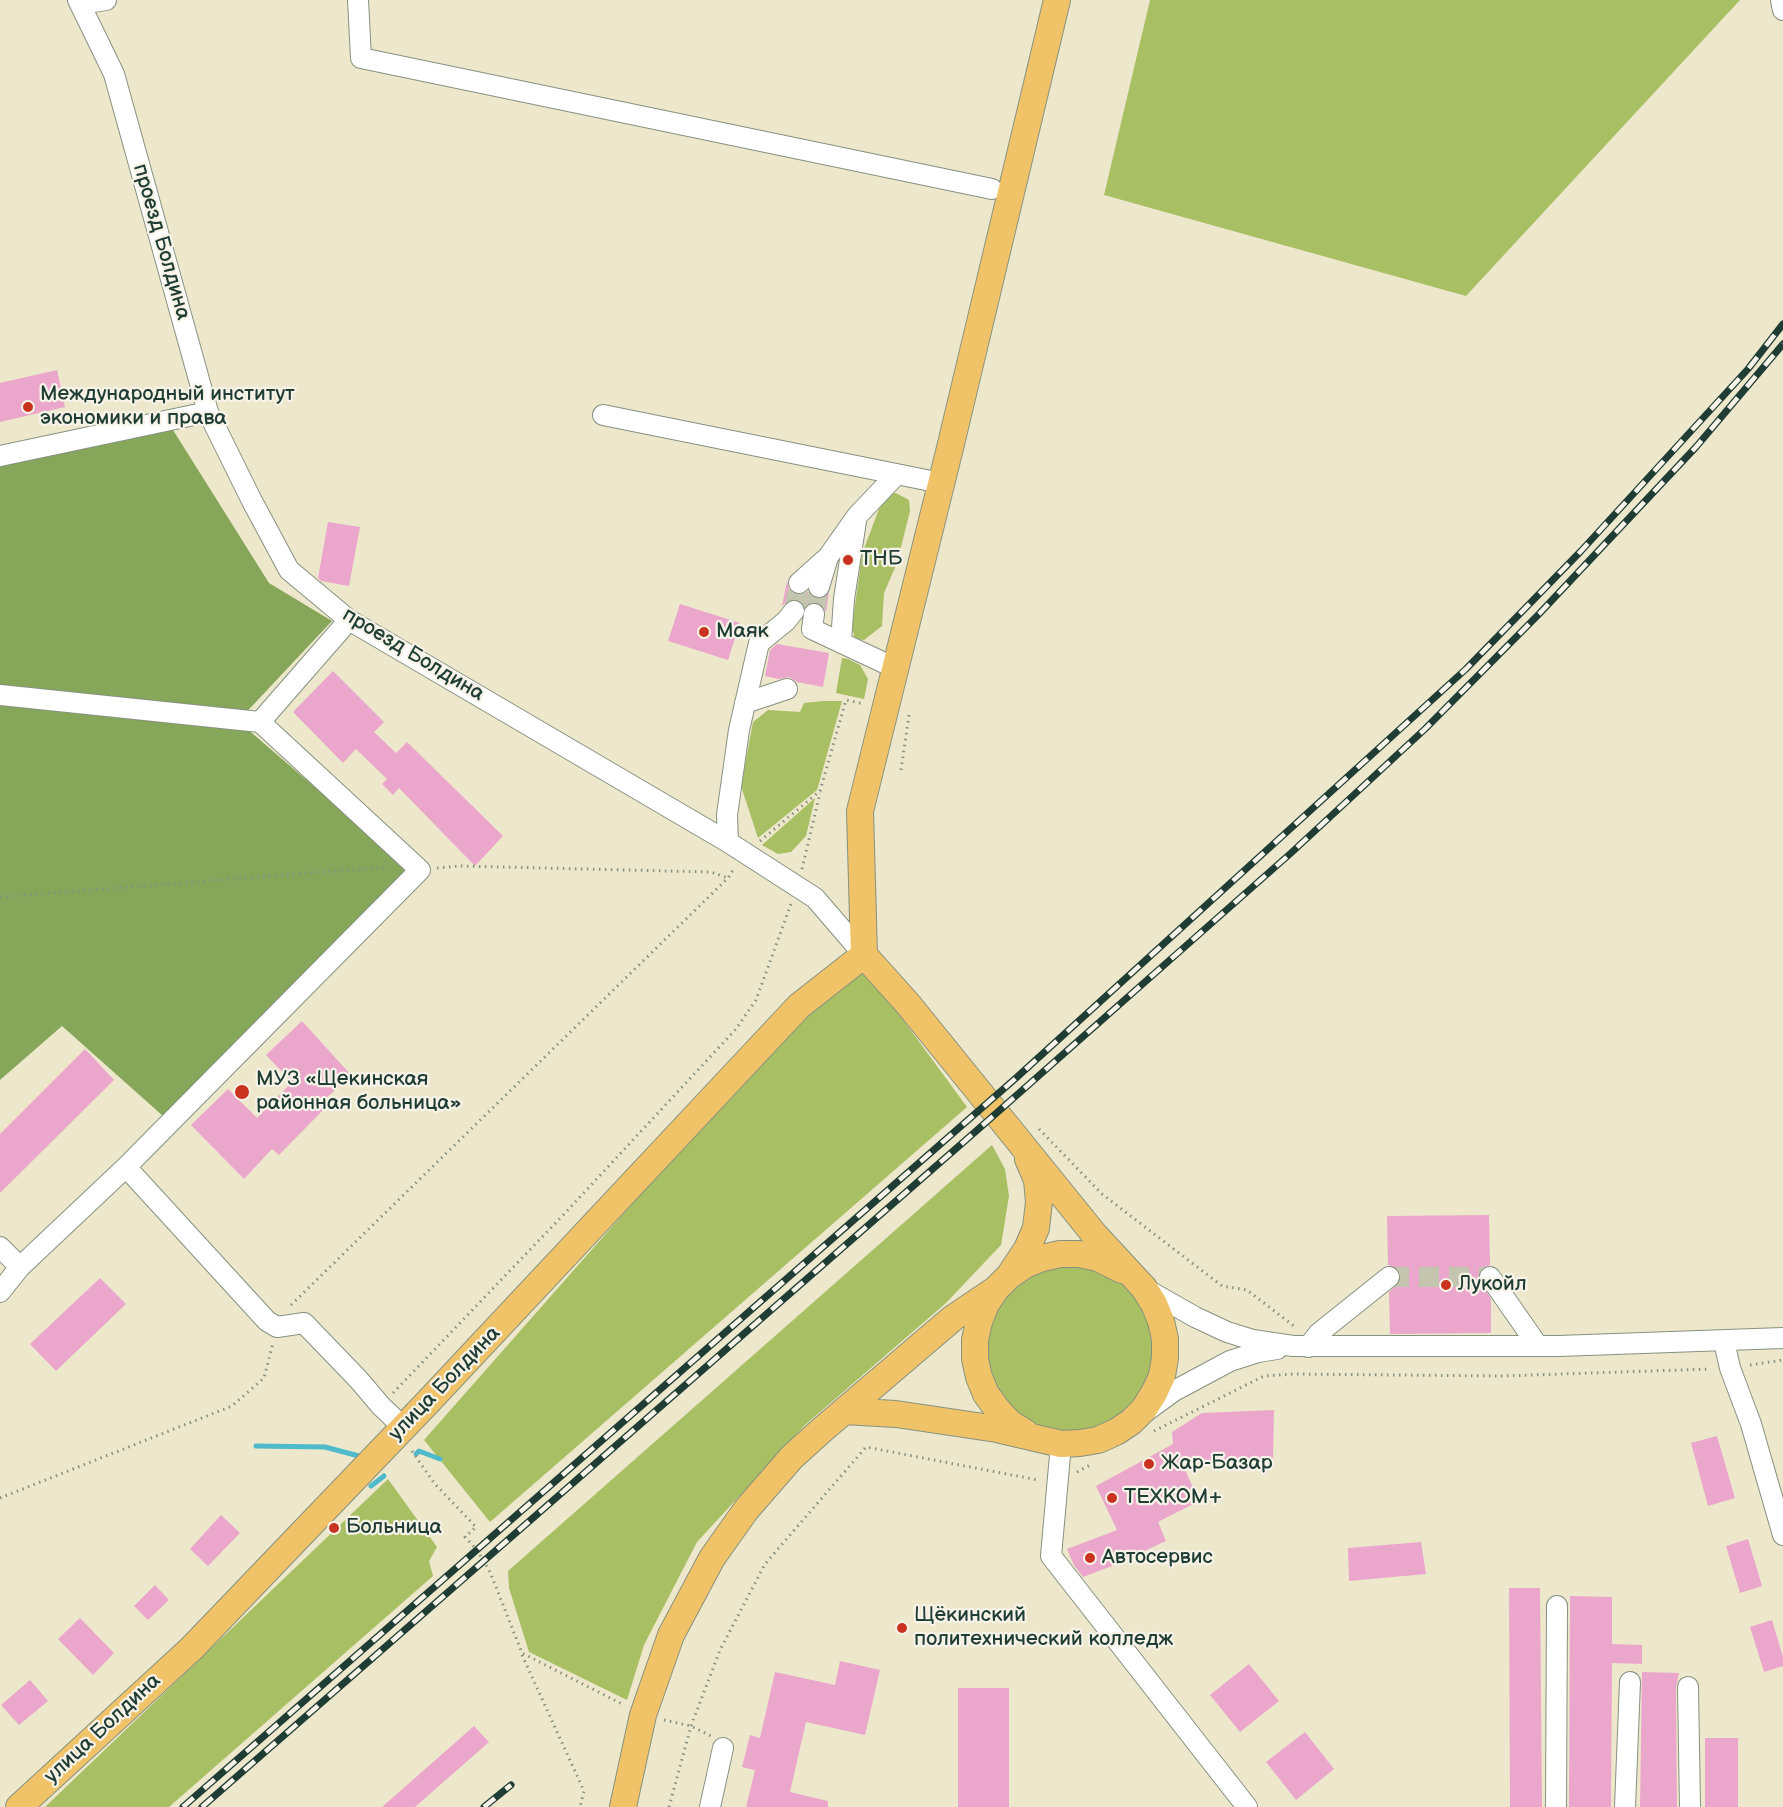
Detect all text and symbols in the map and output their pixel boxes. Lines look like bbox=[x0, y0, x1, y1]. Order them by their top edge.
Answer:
street label: проезд Болдина bbox=[127, 161, 195, 323]
place label: Международный институт экономики и права bbox=[40, 382, 295, 432]
marker: Международный институт экономики и права bbox=[21, 400, 35, 414]
place label: ТНБ bbox=[860, 547, 902, 573]
marker: ТНБ bbox=[841, 553, 855, 567]
street label: проезд Болдина bbox=[337, 603, 489, 707]
place label: Маяк bbox=[716, 619, 769, 645]
marker: Маяк bbox=[697, 625, 711, 639]
place label: МУЗ «Щекинская районная больница» bbox=[256, 1067, 461, 1117]
marker: МУЗ «Щекинская районная больница» bbox=[233, 1083, 251, 1101]
place label: Лукойл bbox=[1458, 1272, 1527, 1298]
marker: Лукойл bbox=[1439, 1278, 1453, 1292]
street label: улица Болдина bbox=[384, 1321, 506, 1447]
place label: Жар-Базар bbox=[1161, 1451, 1273, 1477]
marker: Жар-Базар bbox=[1142, 1457, 1156, 1471]
place label: ТЕХКОМ+ bbox=[1124, 1485, 1222, 1511]
marker: ТЕХКОМ+ bbox=[1105, 1491, 1119, 1505]
place label: Больница bbox=[346, 1515, 442, 1541]
marker: Больница bbox=[327, 1521, 341, 1535]
place label: Автосервис bbox=[1102, 1545, 1213, 1571]
marker: Автосервис bbox=[1083, 1551, 1097, 1565]
place label: Щёкинский политехнический колледж bbox=[914, 1603, 1173, 1653]
marker: Щёкинский политехнический колледж bbox=[895, 1621, 909, 1635]
street label: улица Болдина bbox=[40, 1669, 166, 1789]

